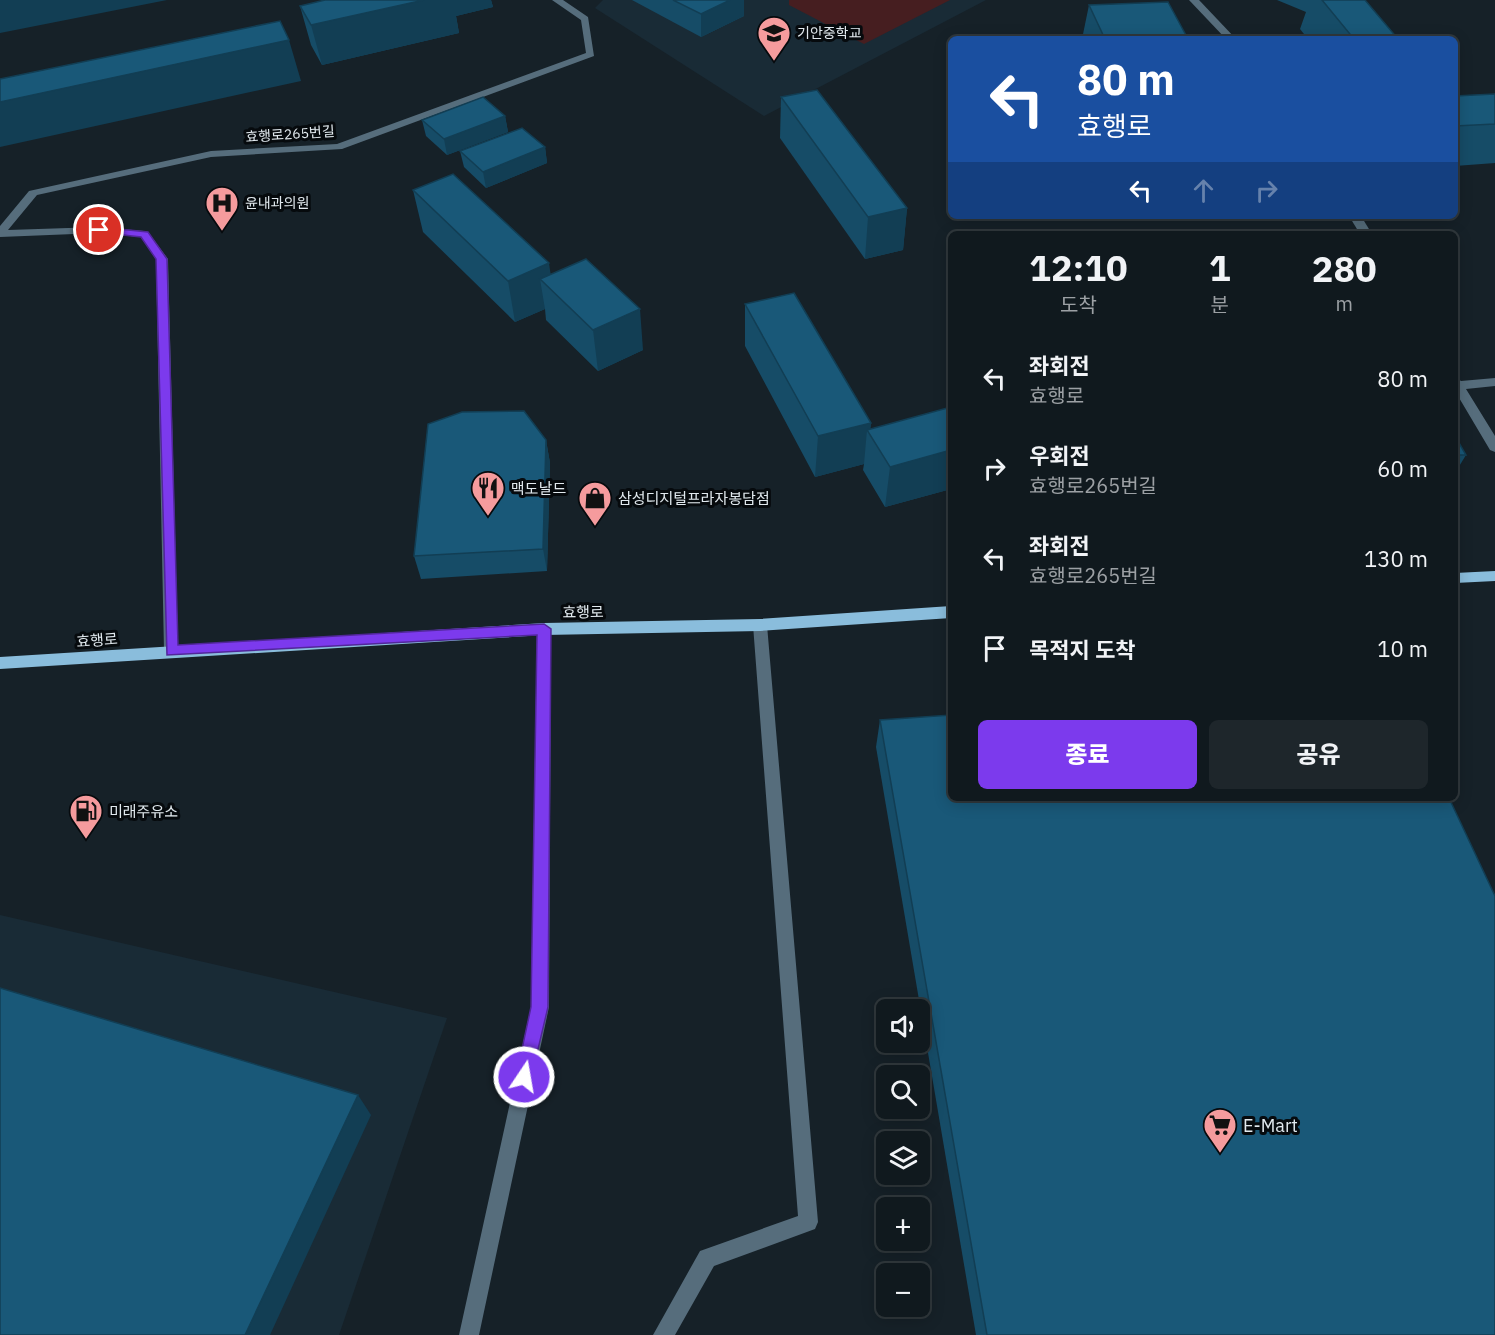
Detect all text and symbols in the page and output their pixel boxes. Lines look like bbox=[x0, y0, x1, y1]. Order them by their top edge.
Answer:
school or university icon: 기안중학교 bbox=[756, 15, 792, 62]
place label: 기안중학교 bbox=[797, 24, 862, 42]
text: 80 m bbox=[1077, 52, 1175, 107]
icon: left bbox=[978, 60, 1056, 138]
text: 효행로 bbox=[1077, 108, 1152, 143]
street label: 효행로265번길 bbox=[245, 122, 335, 146]
icon: left bbox=[1124, 174, 1157, 207]
icon: ahead bbox=[1187, 174, 1220, 207]
icon: right bbox=[1250, 174, 1283, 207]
hospital icon: 윤내과의원 bbox=[204, 185, 240, 232]
place label: 윤내과의원 bbox=[245, 194, 309, 212]
pin bbox=[73, 204, 124, 255]
icon: arrive bbox=[82, 213, 115, 246]
text: 12:10 bbox=[1029, 244, 1128, 291]
text: 1 bbox=[1209, 244, 1231, 291]
text: 280 bbox=[1312, 245, 1377, 292]
text: m bbox=[1336, 290, 1353, 317]
text: 도착 bbox=[1060, 291, 1097, 318]
text: 분 bbox=[1211, 291, 1229, 318]
text: 좌회전 bbox=[1029, 351, 1090, 380]
icon: left bbox=[978, 362, 1011, 395]
text: 80 m bbox=[1377, 364, 1428, 393]
text: 효행로 bbox=[1029, 382, 1084, 409]
text: 우회전 bbox=[1029, 441, 1090, 470]
icon: right bbox=[978, 452, 1011, 485]
text: 60 m bbox=[1377, 454, 1428, 483]
restaurant icon: 맥도날드 bbox=[470, 470, 506, 517]
text: 효행로265번길 bbox=[1029, 472, 1157, 499]
place label: 맥도날드 bbox=[511, 479, 566, 498]
shop icon: 삼성디지털프라자봉담점 bbox=[577, 480, 613, 527]
place label: 삼성디지털프라자봉담점 bbox=[618, 489, 770, 508]
text: 좌회전 bbox=[1029, 531, 1090, 560]
icon: left bbox=[978, 542, 1011, 575]
text: 130 m bbox=[1364, 544, 1428, 573]
text: 효행로265번길 bbox=[1029, 562, 1157, 589]
street label: 효행로 bbox=[562, 602, 604, 622]
street label: 효행로 bbox=[76, 629, 118, 651]
icon: arrive bbox=[978, 632, 1011, 665]
text: 10 m bbox=[1377, 634, 1428, 663]
text: 목적지 도착 bbox=[1029, 635, 1135, 664]
button: 종료 bbox=[978, 720, 1197, 789]
button: 공유 bbox=[1209, 720, 1428, 789]
fuel station icon: 미래주유소 bbox=[68, 793, 104, 840]
place label: 미래주유소 bbox=[109, 802, 178, 821]
map controls bbox=[876, 999, 930, 1317]
button: sound bbox=[876, 999, 930, 1053]
position arrow bbox=[492, 1045, 556, 1109]
button: search bbox=[876, 1065, 930, 1119]
supermarket icon: E-Mart bbox=[1202, 1107, 1238, 1154]
place label: E-Mart bbox=[1243, 1114, 1298, 1137]
button: layers bbox=[876, 1131, 930, 1185]
button: + bbox=[876, 1197, 930, 1251]
button: − bbox=[876, 1263, 930, 1317]

